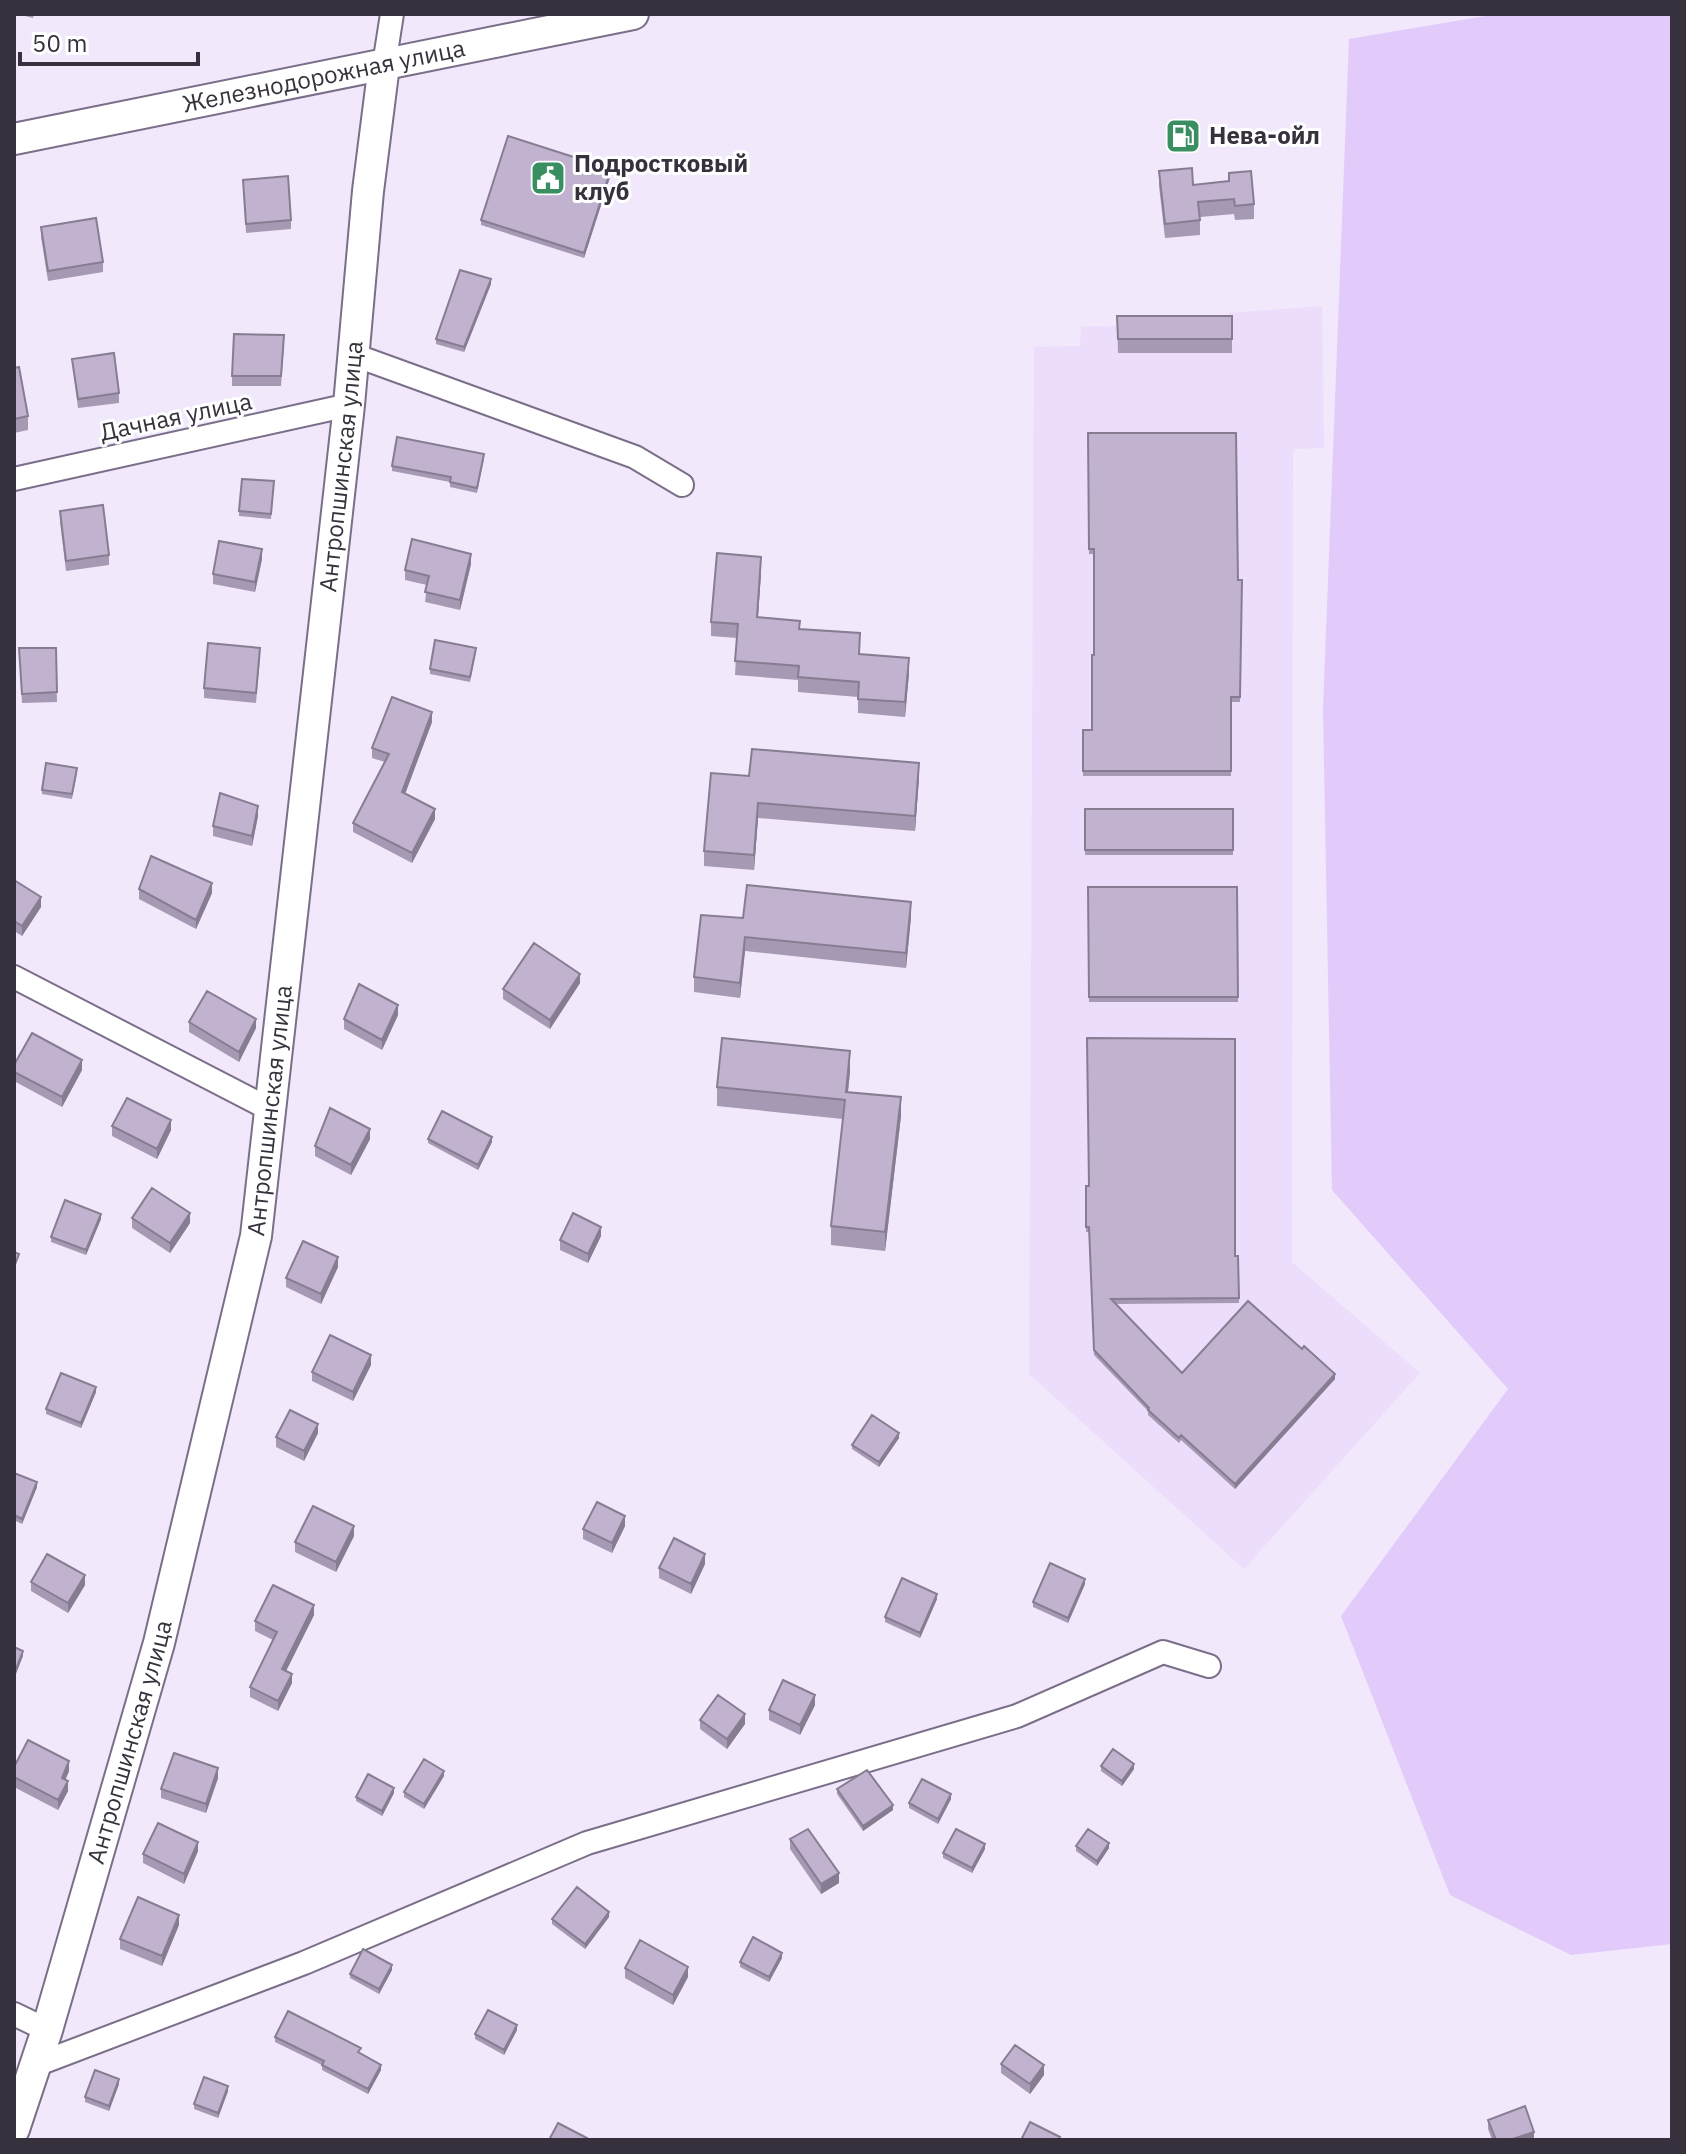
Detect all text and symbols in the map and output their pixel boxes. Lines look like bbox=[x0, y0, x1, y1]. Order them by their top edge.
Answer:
scale bar bbox=[20, 16, 198, 66]
text: 50 m bbox=[32, 27, 87, 59]
street label: Железнодорожная улица bbox=[179, 31, 468, 120]
fuel station icon: Нева-ойл bbox=[1164, 117, 1202, 155]
place label: Нева-ойл bbox=[1209, 119, 1320, 151]
place label: Подростковый клуб bbox=[574, 147, 748, 207]
public building icon: Подростковый клуб bbox=[529, 159, 567, 197]
street label: Антропшинская улица bbox=[311, 339, 370, 593]
street label: Дачная улица bbox=[97, 384, 255, 448]
street label: Антропшинская улица bbox=[239, 983, 299, 1237]
street label: Антропшинская улица bbox=[79, 1617, 179, 1868]

